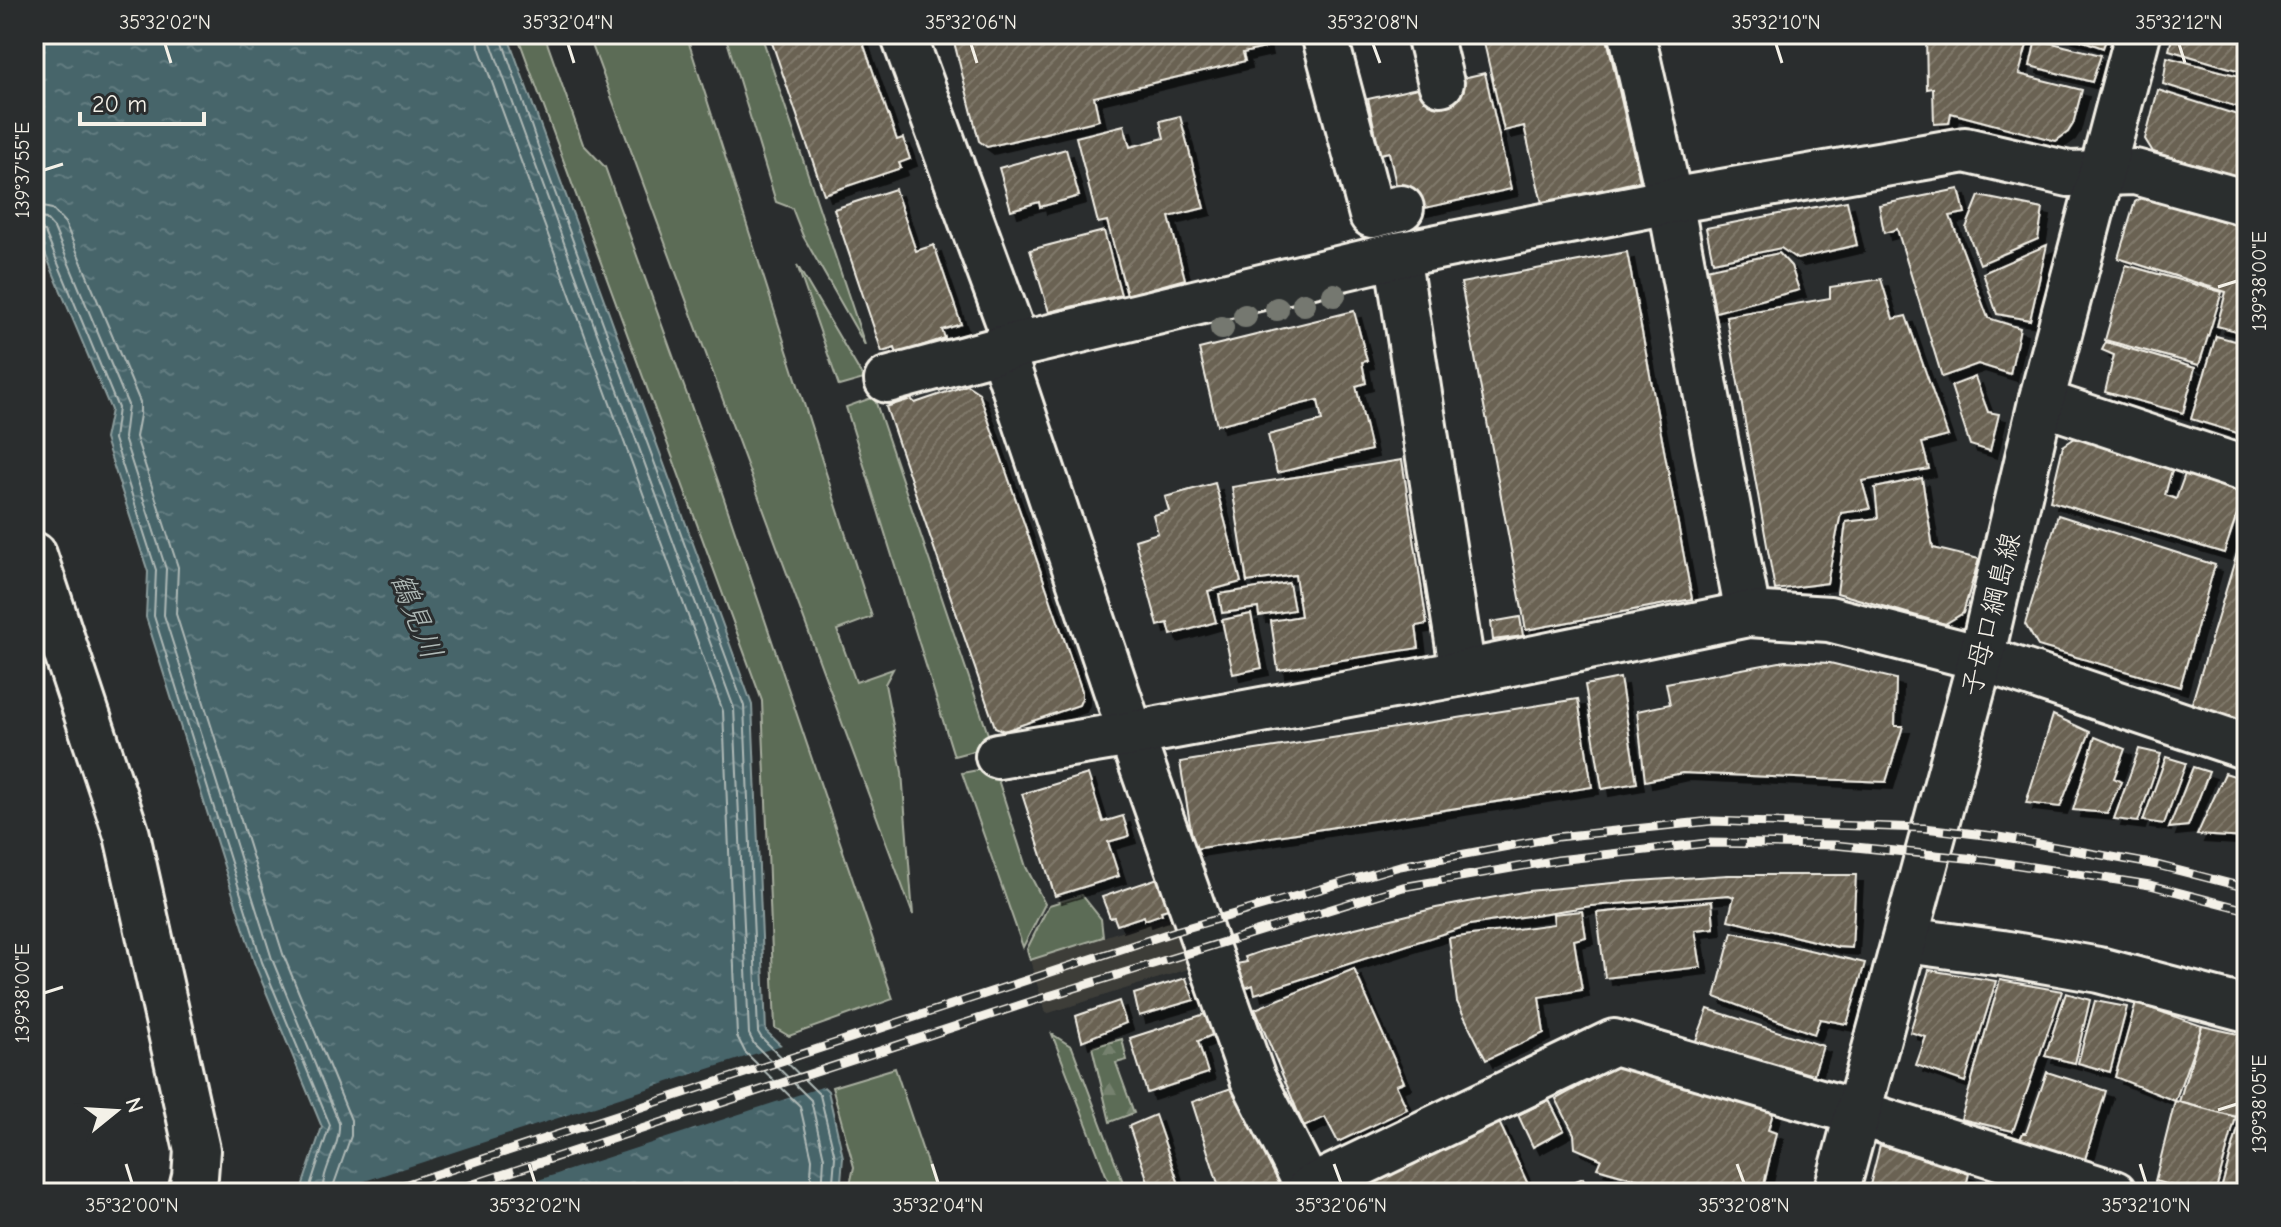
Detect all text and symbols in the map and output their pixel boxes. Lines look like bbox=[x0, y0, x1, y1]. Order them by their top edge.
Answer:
text: 35°32'02"N bbox=[119, 11, 211, 34]
text: 35°32'04"N bbox=[523, 11, 613, 34]
text: 35°32'06"N bbox=[925, 11, 1017, 34]
text: 35°32'08"N bbox=[1327, 11, 1419, 34]
text: 35°32'10"N bbox=[1731, 11, 1821, 34]
text: 35°32'12"N bbox=[2135, 11, 2223, 34]
scale bar bbox=[80, 76, 204, 126]
text: 20 m bbox=[92, 90, 147, 118]
text: 139°37'55"E bbox=[11, 122, 34, 218]
text: 139°38'00"E bbox=[2248, 231, 2271, 331]
street label: 子母口綱島線 bbox=[1955, 529, 2027, 700]
water label: 鶴見川 bbox=[383, 568, 450, 664]
text: 139°38'00"E bbox=[11, 943, 34, 1043]
text: 139°38'05"E bbox=[2248, 1055, 2271, 1153]
north arrow bbox=[76, 1071, 156, 1151]
text: N bbox=[119, 1094, 149, 1116]
text: 35°32'00"N bbox=[85, 1194, 179, 1217]
text: 35°32'02"N bbox=[489, 1194, 581, 1217]
text: 35°32'04"N bbox=[893, 1194, 983, 1217]
text: 35°32'06"N bbox=[1295, 1194, 1387, 1217]
text: 35°32'08"N bbox=[1698, 1194, 1790, 1217]
text: 35°32'10"N bbox=[2101, 1194, 2191, 1217]

